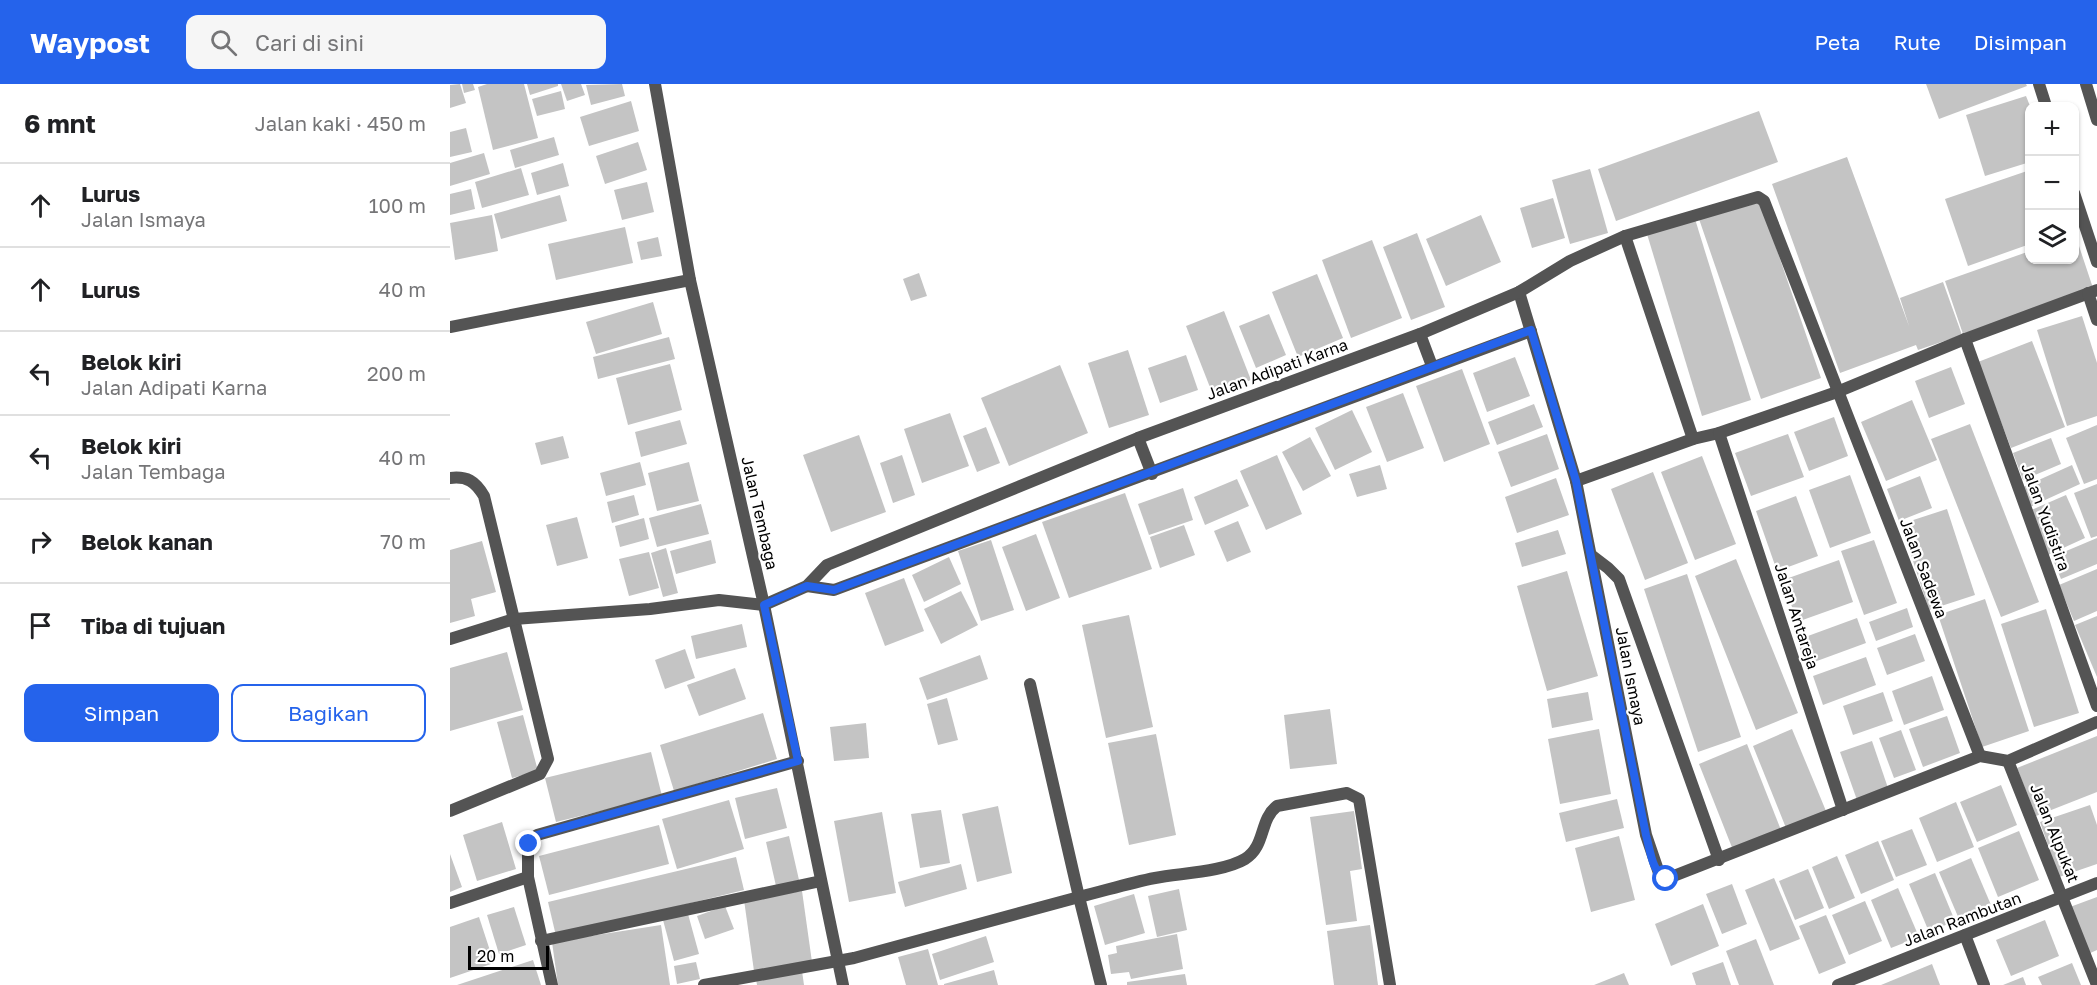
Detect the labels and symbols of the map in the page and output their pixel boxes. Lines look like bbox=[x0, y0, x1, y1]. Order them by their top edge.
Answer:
street label: Jalan Adipati Karna bbox=[1204, 334, 1350, 404]
street label: Jalan Tembaga bbox=[737, 454, 783, 572]
street label: Jalan Yudistira bbox=[2017, 460, 2075, 574]
street label: Jalan Sadewa bbox=[1896, 515, 1952, 621]
street label: Jalan Antareja bbox=[1770, 560, 1824, 672]
street label: Jalan Ismaya bbox=[1612, 625, 1650, 727]
street label: Jalan Alpukat bbox=[2026, 781, 2084, 885]
route end bbox=[515, 830, 541, 856]
route start bbox=[1652, 865, 1678, 891]
street label: Jalan Rambutan bbox=[1900, 887, 2024, 951]
scale bar bbox=[468, 943, 549, 970]

